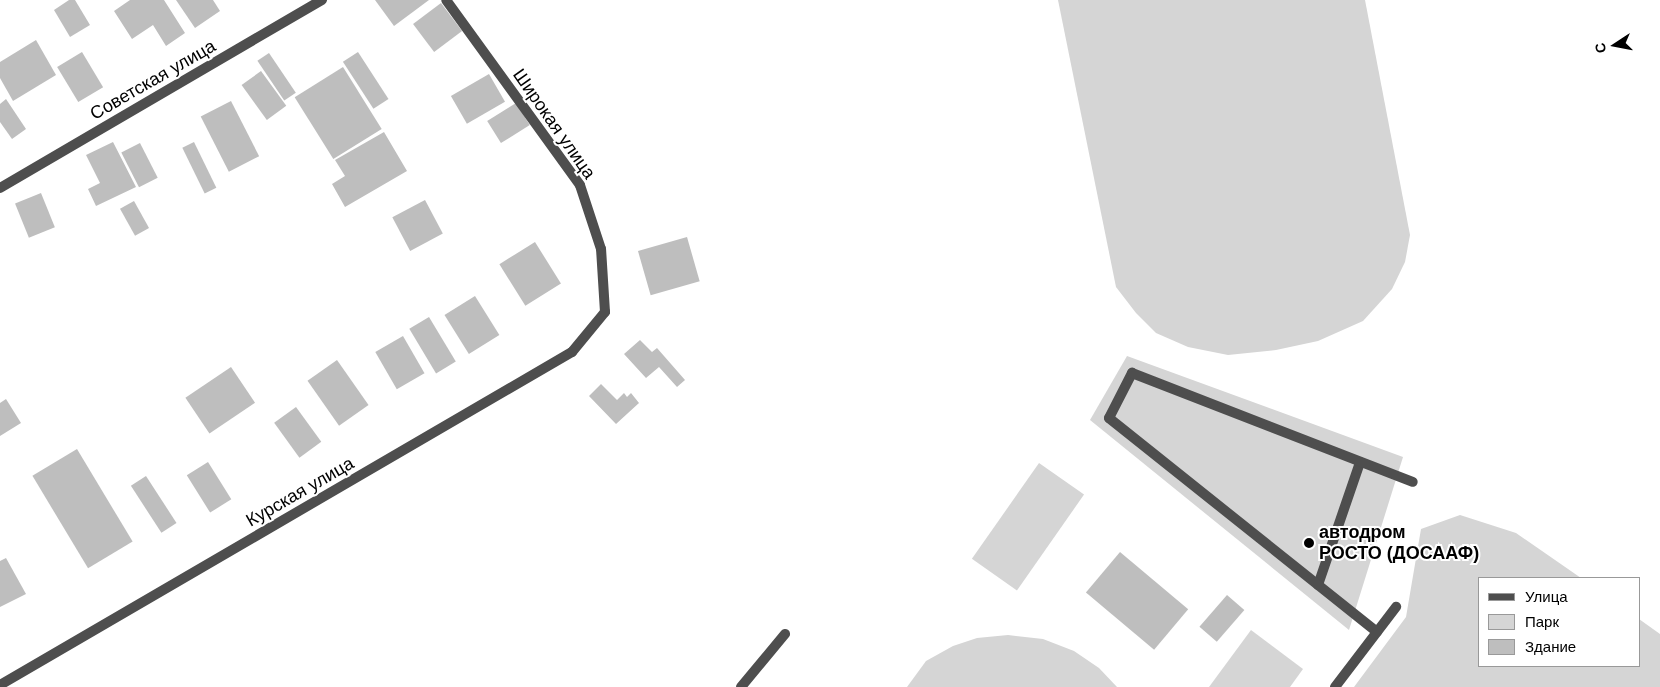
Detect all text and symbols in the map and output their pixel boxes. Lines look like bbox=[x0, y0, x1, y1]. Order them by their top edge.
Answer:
north arrow bbox=[1590, 20, 1640, 70]
street label: Советская улица bbox=[86, 35, 220, 125]
text: С bbox=[1591, 41, 1609, 54]
street label: Широкая улица bbox=[508, 65, 600, 183]
street label: Курская улица bbox=[242, 452, 358, 532]
place label: автодром РОСТО (ДОСААФ) bbox=[1319, 522, 1479, 564]
marker: автодром РОСТО (ДОСААФ) bbox=[1303, 537, 1315, 549]
legend bbox=[1478, 577, 1640, 667]
text: Улица bbox=[1525, 588, 1568, 605]
text: Парк bbox=[1525, 613, 1559, 630]
text: Здание bbox=[1525, 638, 1576, 655]

